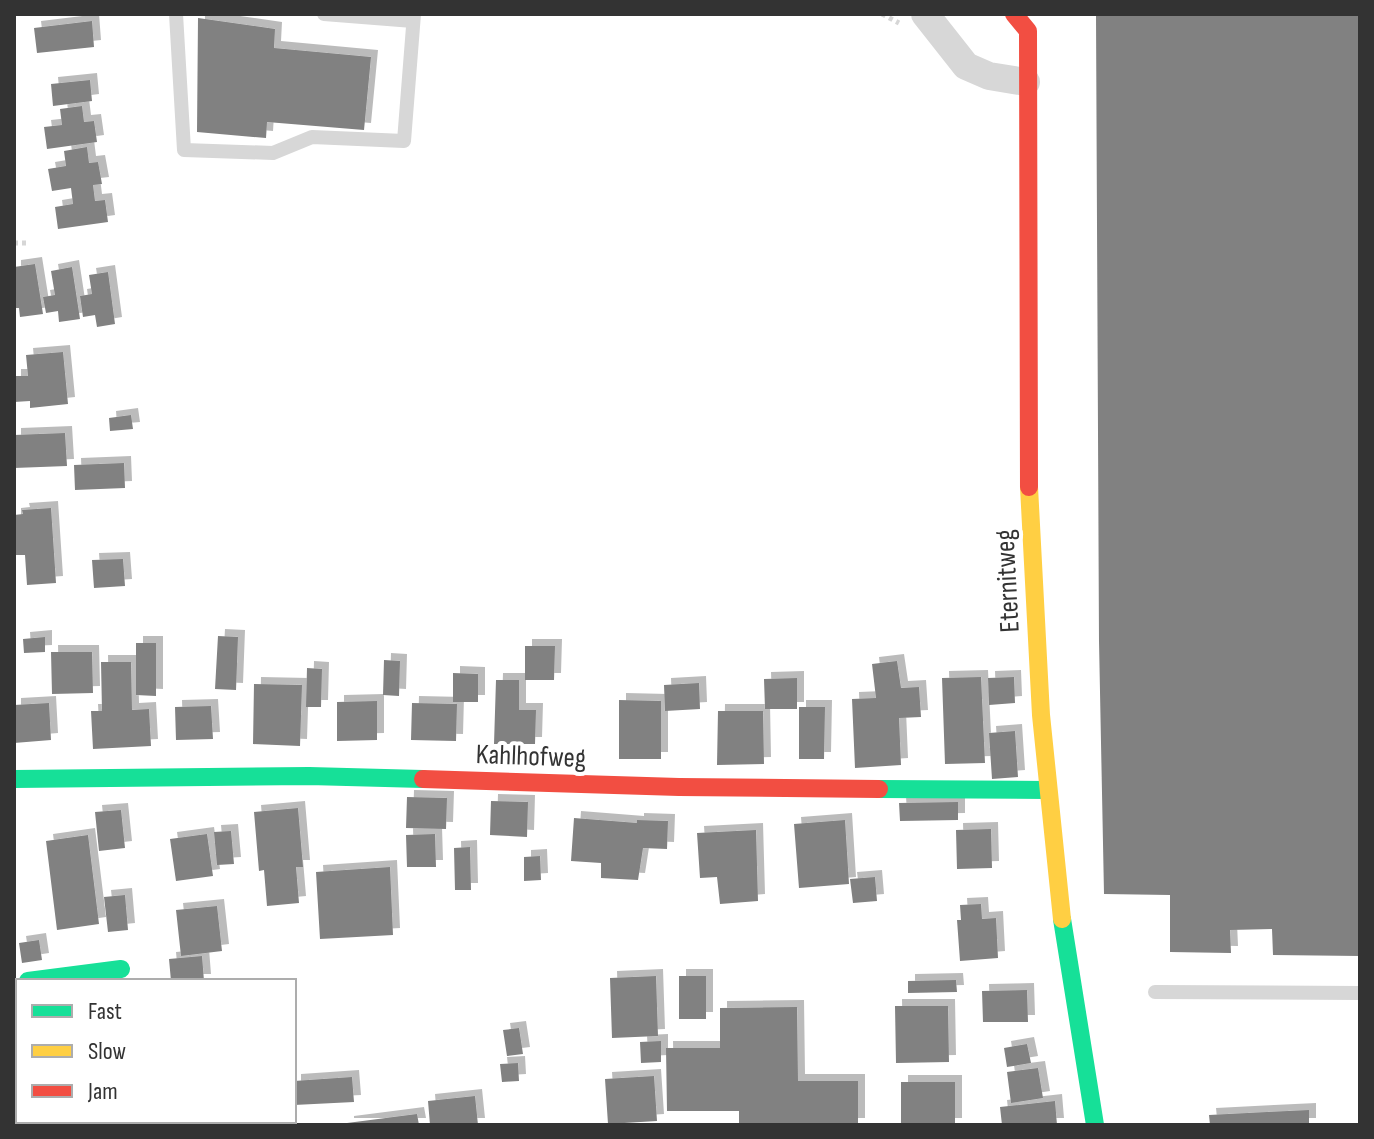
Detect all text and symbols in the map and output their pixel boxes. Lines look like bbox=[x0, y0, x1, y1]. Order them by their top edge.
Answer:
street label: Eternitweg bbox=[988, 529, 1027, 633]
street label: Kahlhofweg bbox=[475, 738, 587, 775]
legend bbox=[16, 979, 296, 1123]
text: Fast bbox=[88, 997, 122, 1026]
text: Slow bbox=[88, 1037, 126, 1066]
text: Jam bbox=[87, 1077, 118, 1106]

